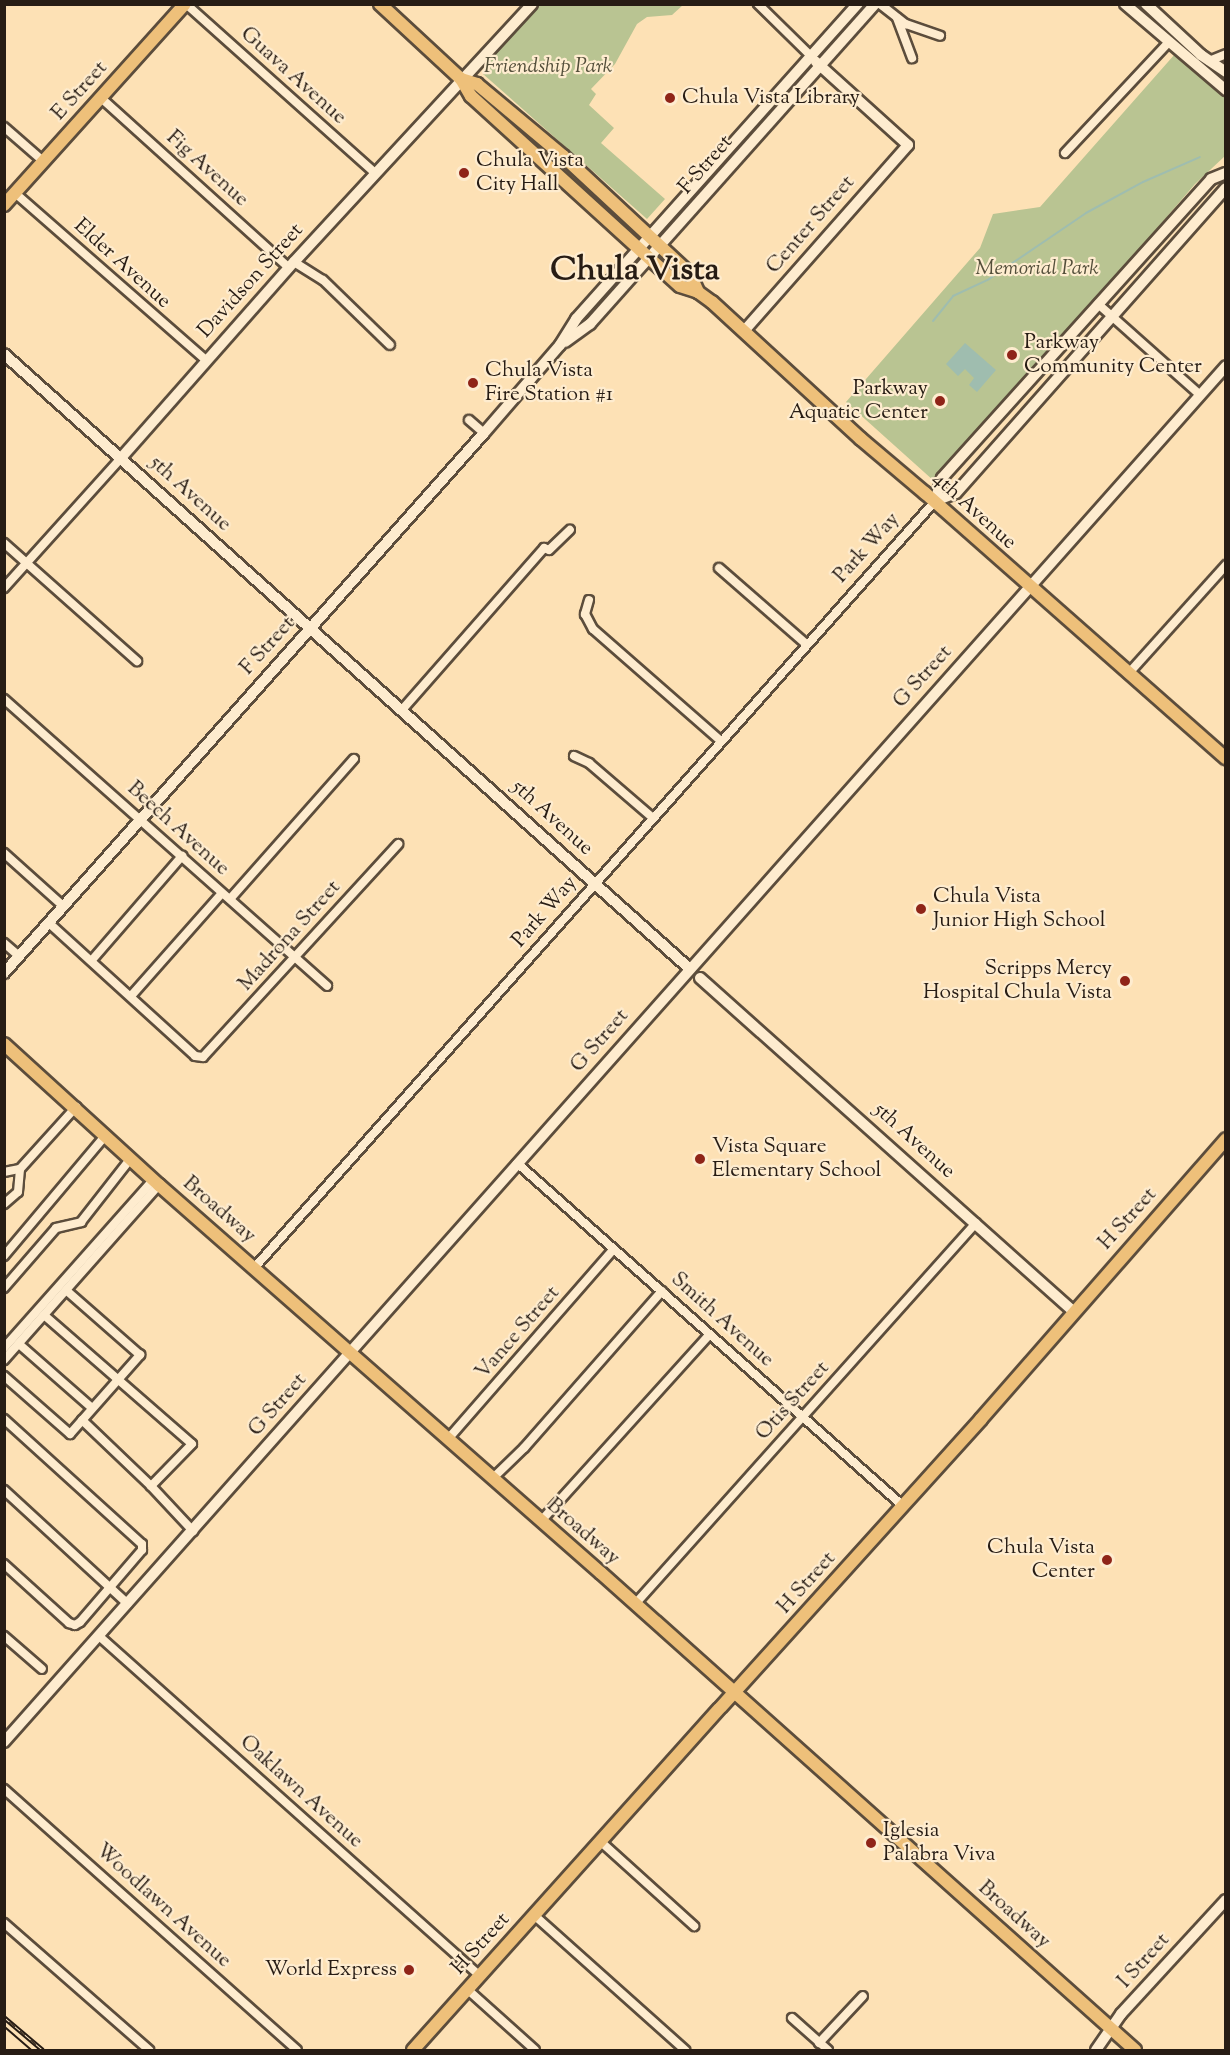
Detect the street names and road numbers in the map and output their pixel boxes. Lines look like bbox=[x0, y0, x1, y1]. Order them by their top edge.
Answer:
street label: Guava Avenue bbox=[235, 22, 351, 130]
street label: E Street bbox=[47, 56, 113, 126]
street label: Fig Avenue bbox=[161, 125, 253, 213]
street label: F Street bbox=[673, 130, 739, 200]
street label: Center Street bbox=[762, 171, 860, 279]
street label: Elder Avenue bbox=[68, 214, 176, 314]
street label: Davidson Street bbox=[193, 218, 309, 344]
street label: 5th Avenue bbox=[144, 451, 236, 537]
street label: 4th Avenue bbox=[927, 467, 1021, 555]
street label: Park Way bbox=[829, 507, 905, 589]
street label: F Street bbox=[235, 611, 301, 681]
street label: G Street bbox=[888, 640, 958, 714]
street label: 5th Avenue bbox=[506, 775, 598, 861]
street label: Beech Avenue bbox=[122, 776, 234, 882]
street label: Park Way bbox=[507, 871, 583, 953]
street label: Madrona Street bbox=[234, 875, 346, 997]
street label: G Street bbox=[566, 1004, 634, 1078]
street label: 5th Avenue bbox=[868, 1098, 960, 1184]
street label: Broadway bbox=[177, 1171, 261, 1249]
street label: H Street bbox=[1093, 1183, 1163, 1255]
street label: Smith Avenue bbox=[665, 1267, 779, 1373]
street label: Vance Street bbox=[471, 1281, 565, 1385]
street label: Otis Street bbox=[751, 1356, 835, 1446]
street label: G Street bbox=[244, 1368, 312, 1442]
street label: Broadway bbox=[541, 1493, 625, 1571]
street label: H Street bbox=[772, 1547, 842, 1619]
street label: Oaklawn Avenue bbox=[234, 1730, 368, 1854]
street label: Woodlawn Avenue bbox=[90, 1838, 236, 1974]
street label: Broadway bbox=[972, 1876, 1056, 1954]
street label: H Street bbox=[446, 1908, 516, 1980]
street label: I Street bbox=[1113, 1928, 1175, 1994]

